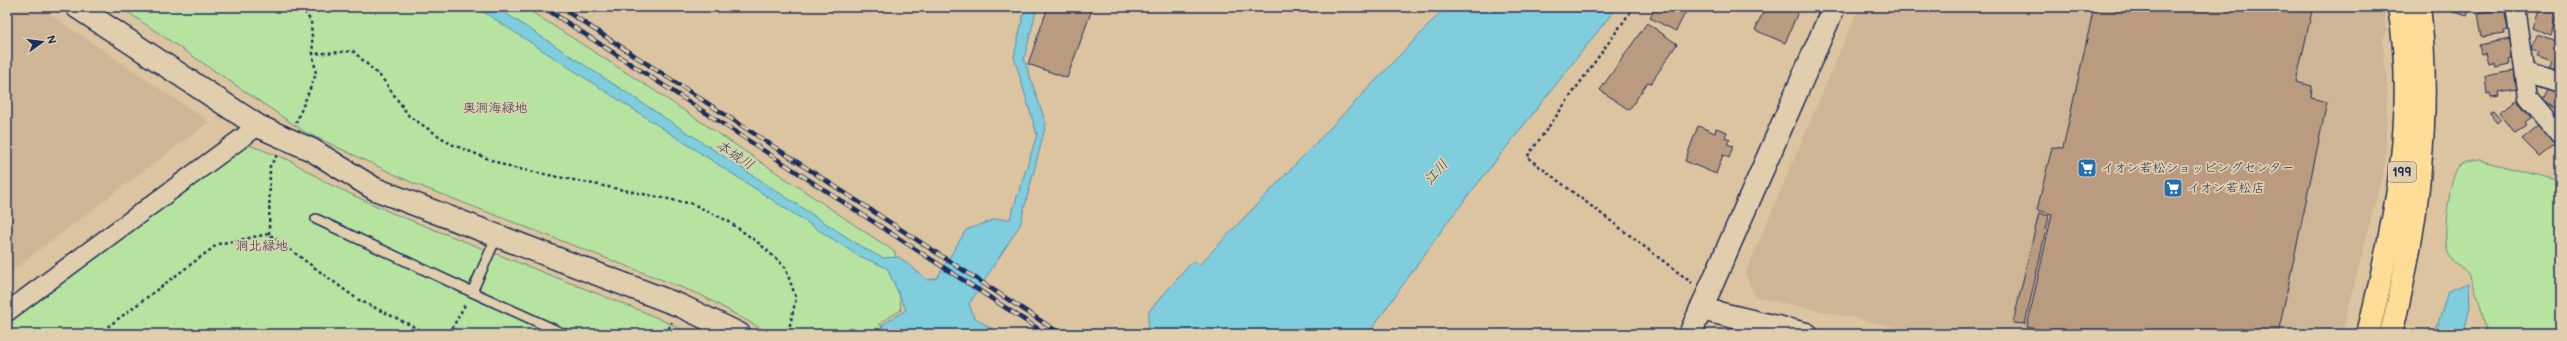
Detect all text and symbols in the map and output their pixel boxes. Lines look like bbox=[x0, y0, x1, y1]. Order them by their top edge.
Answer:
north arrow bbox=[22, 22, 62, 62]
text: N bbox=[44, 34, 59, 45]
park label: 奥洞海緑地 bbox=[462, 100, 528, 116]
water label: 本城川 bbox=[713, 136, 757, 174]
water label: 江川 bbox=[1420, 156, 1452, 188]
supermarket icon: イオン若松ショッピングセンター bbox=[2076, 157, 2098, 179]
place label: イオン若松ショッピングセンター bbox=[2101, 160, 2294, 176]
road number: 199 bbox=[2388, 162, 2416, 182]
supermarket icon: イオン若松店 bbox=[2162, 177, 2184, 199]
place label: イオン若松店 bbox=[2187, 180, 2264, 196]
park label: 洞北緑地 bbox=[236, 238, 288, 254]

